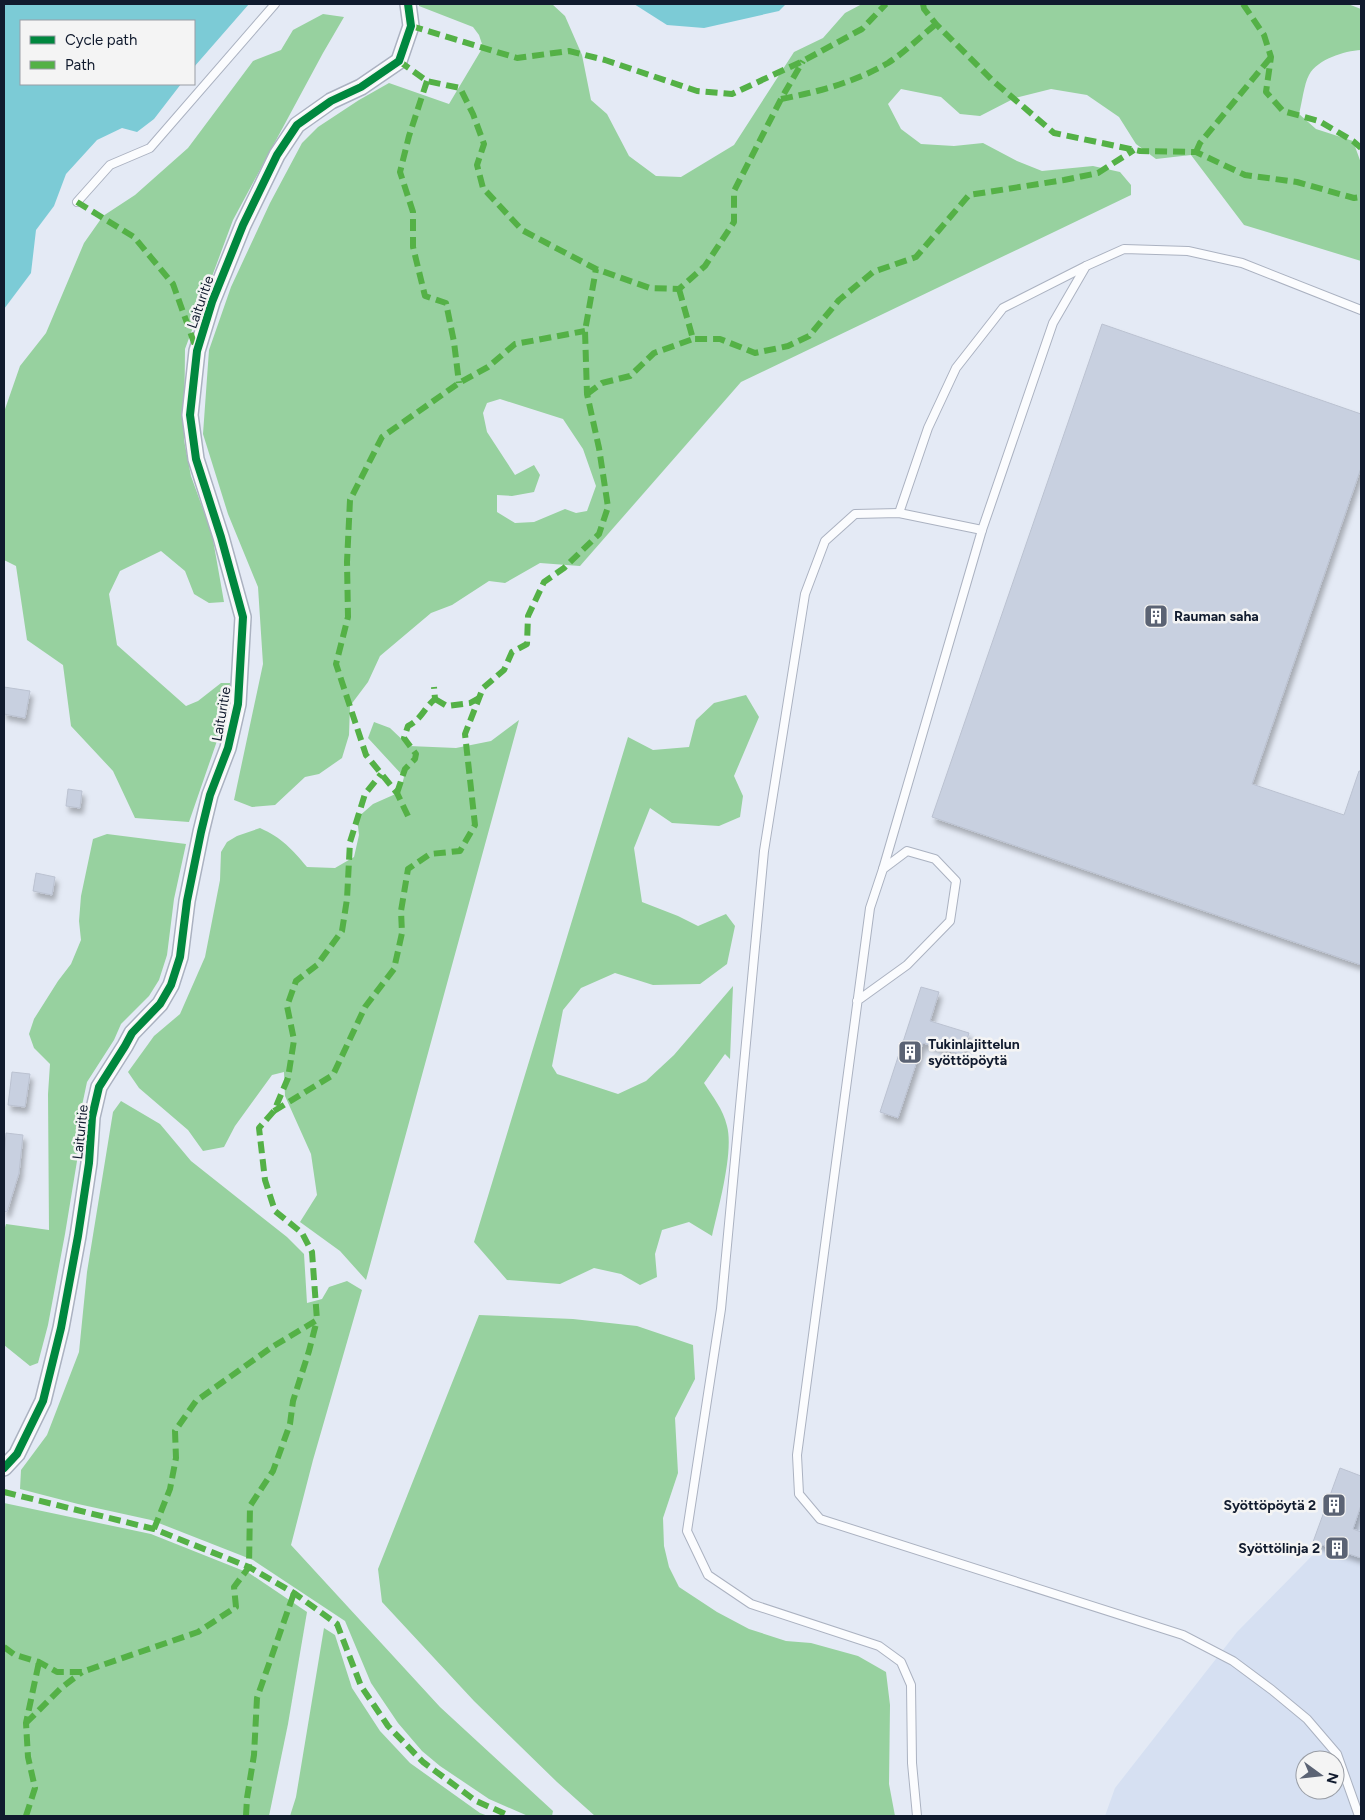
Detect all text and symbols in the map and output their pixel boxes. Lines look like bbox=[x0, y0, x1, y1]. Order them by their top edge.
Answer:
legend bbox=[20, 20, 195, 85]
text: Cycle path bbox=[65, 31, 137, 49]
text: Path bbox=[65, 56, 95, 74]
street label: Laituritie bbox=[183, 273, 218, 331]
building icon: Rauman saha bbox=[1143, 603, 1169, 629]
place label: Rauman saha bbox=[1174, 608, 1259, 625]
street label: Laituritie bbox=[208, 685, 235, 743]
place label: Tukinlajittelun syöttöpöytä bbox=[928, 1036, 1020, 1069]
building icon: Tukinlajittelun syöttöpöytä bbox=[897, 1039, 923, 1065]
street label: Laituritie bbox=[69, 1103, 92, 1160]
building icon: Syöttöpöytä 2 bbox=[1321, 1492, 1347, 1518]
place label: Syöttöpöytä 2 bbox=[1224, 1497, 1316, 1514]
building icon: Syöttölinja 2 bbox=[1324, 1535, 1350, 1561]
place label: Syöttölinja 2 bbox=[1238, 1540, 1320, 1557]
north arrow bbox=[1295, 1750, 1345, 1800]
text: N bbox=[1322, 1771, 1342, 1786]

